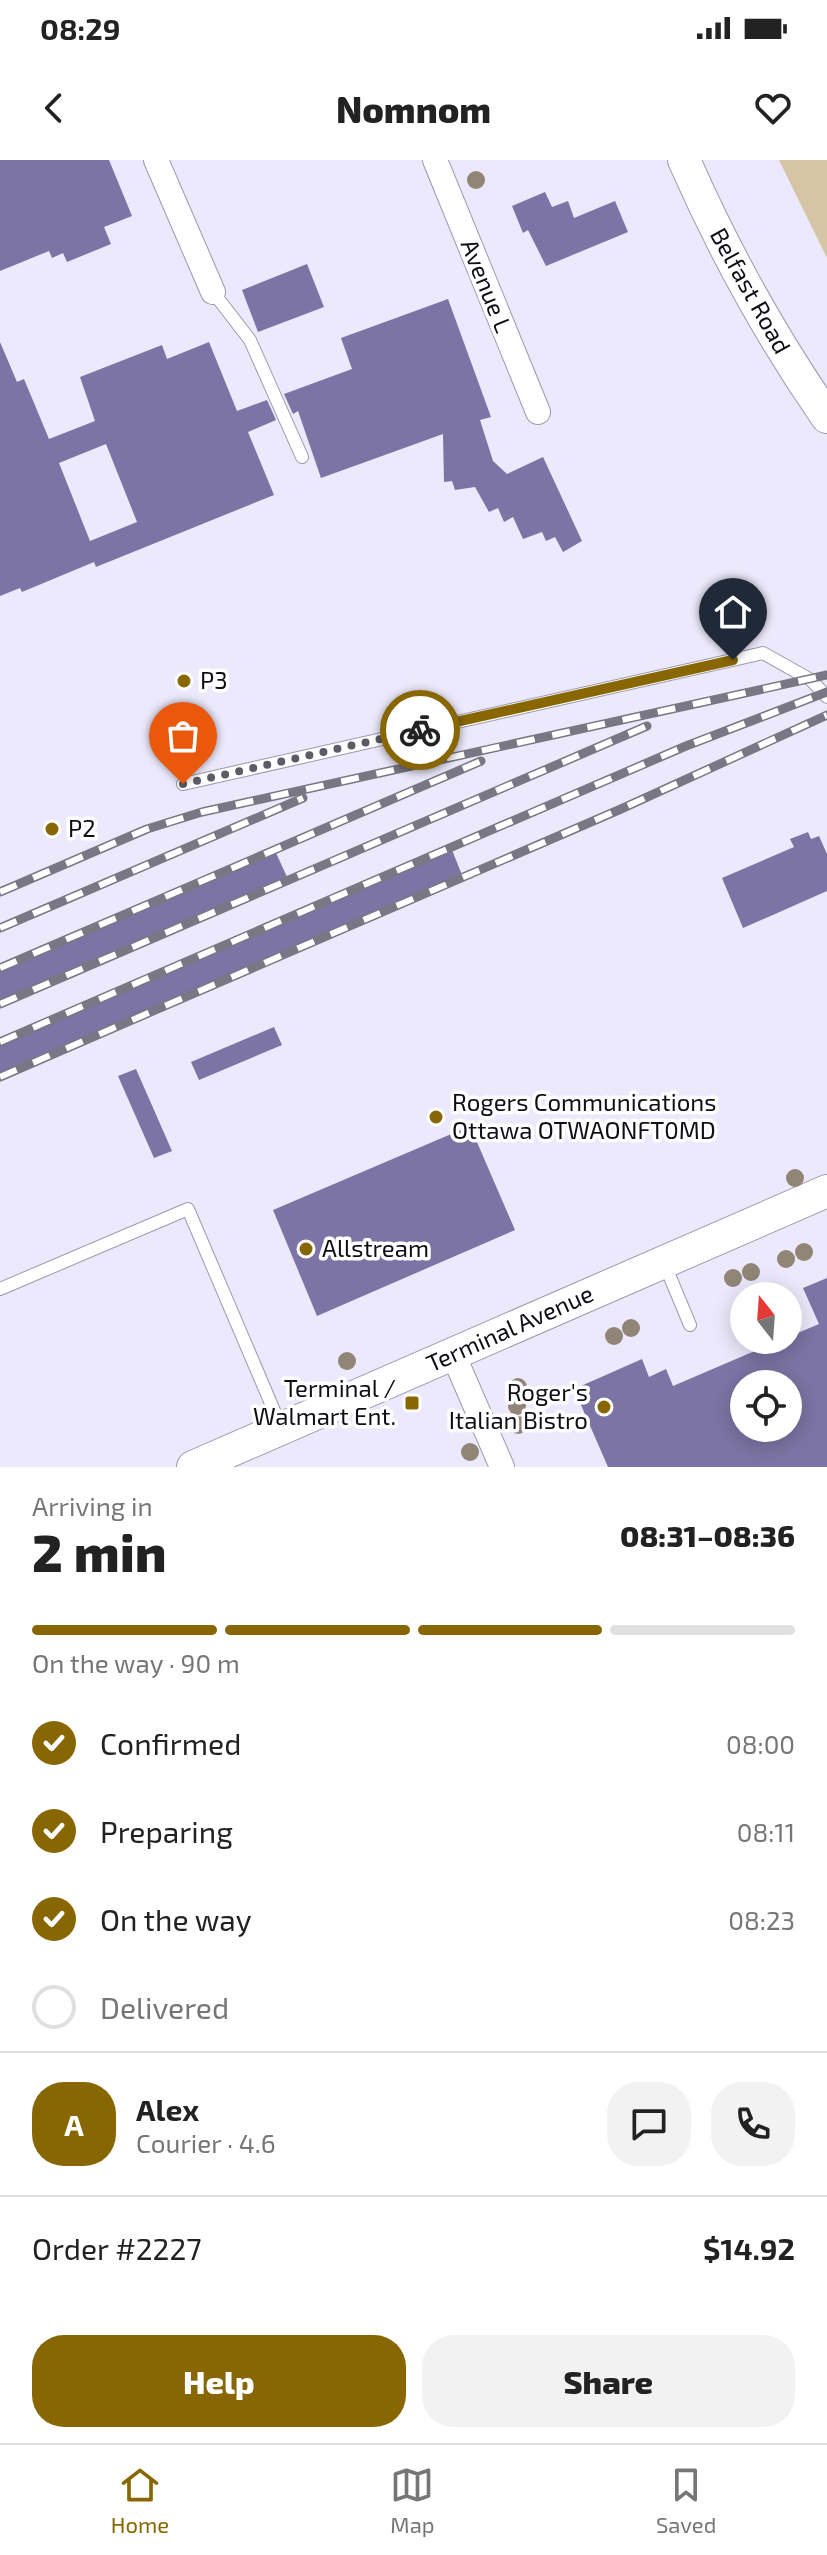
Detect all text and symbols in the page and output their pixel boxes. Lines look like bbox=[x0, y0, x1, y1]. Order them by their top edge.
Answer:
text: 08:29 bbox=[40, 10, 120, 46]
icon: back bbox=[32, 86, 76, 130]
icon: heart bbox=[751, 86, 795, 130]
text: Nomnom bbox=[336, 87, 491, 130]
street label: Belfast Road bbox=[705, 222, 798, 358]
street label: Avenue L bbox=[456, 235, 519, 336]
pin bbox=[699, 578, 767, 660]
icon: home bbox=[711, 590, 755, 634]
place label: P3 bbox=[200, 665, 228, 694]
marker: P3 bbox=[175, 672, 193, 690]
courier bbox=[380, 690, 460, 770]
pin bbox=[149, 702, 217, 784]
icon: bike bbox=[398, 708, 442, 752]
icon: bag bbox=[161, 714, 205, 758]
place label: P2 bbox=[68, 813, 96, 842]
marker: P2 bbox=[43, 820, 61, 838]
place label: Rogers Communications Ottawa OTWAONFT0MD bbox=[452, 1087, 716, 1144]
marker: Rogers Communications Ottawa OTWAONFT0MD bbox=[427, 1108, 445, 1126]
place label: Allstream bbox=[322, 1233, 429, 1262]
marker: Allstream bbox=[297, 1240, 315, 1258]
street label: Terminal Avenue bbox=[421, 1278, 597, 1377]
north arrow bbox=[730, 1282, 802, 1354]
map controls bbox=[730, 1282, 802, 1442]
button: locate bbox=[730, 1370, 802, 1442]
place label: Terminal / Walmart Ent. bbox=[253, 1373, 396, 1430]
place label: Roger's Italian Bistro bbox=[449, 1377, 588, 1434]
marker: Terminal / Walmart Ent. bbox=[403, 1394, 421, 1412]
marker: Roger's Italian Bistro bbox=[595, 1398, 613, 1416]
text: Arriving in bbox=[32, 1490, 153, 1521]
text: 08:31–08:36 bbox=[620, 1517, 795, 1553]
text: 2 min bbox=[32, 1520, 167, 1582]
text: On the way · 90 m bbox=[32, 1647, 240, 1678]
icon: check bbox=[32, 1721, 76, 1765]
text: Confirmed bbox=[100, 1725, 241, 1761]
text: 08:00 bbox=[726, 1728, 795, 1759]
icon: check bbox=[32, 1809, 76, 1853]
text: Preparing bbox=[100, 1813, 233, 1849]
text: 08:11 bbox=[737, 1816, 795, 1847]
icon: check bbox=[32, 1897, 76, 1941]
text: On the way bbox=[100, 1901, 252, 1937]
text: 08:23 bbox=[728, 1904, 795, 1935]
text: Delivered bbox=[100, 1989, 229, 2025]
button: chat bbox=[607, 2082, 691, 2166]
button: phone bbox=[711, 2082, 795, 2166]
text: Alex bbox=[136, 2091, 199, 2127]
text: A bbox=[64, 2106, 84, 2142]
text: Courier · 4.6 bbox=[136, 2127, 276, 2158]
text: Order #2227 bbox=[32, 2230, 202, 2266]
text: $14.92 bbox=[703, 2230, 795, 2266]
button: Help bbox=[32, 2335, 406, 2427]
button: Share bbox=[422, 2335, 795, 2427]
tab: Home bbox=[111, 2463, 169, 2537]
tab: Map bbox=[390, 2463, 435, 2537]
tab: Saved bbox=[656, 2463, 716, 2537]

